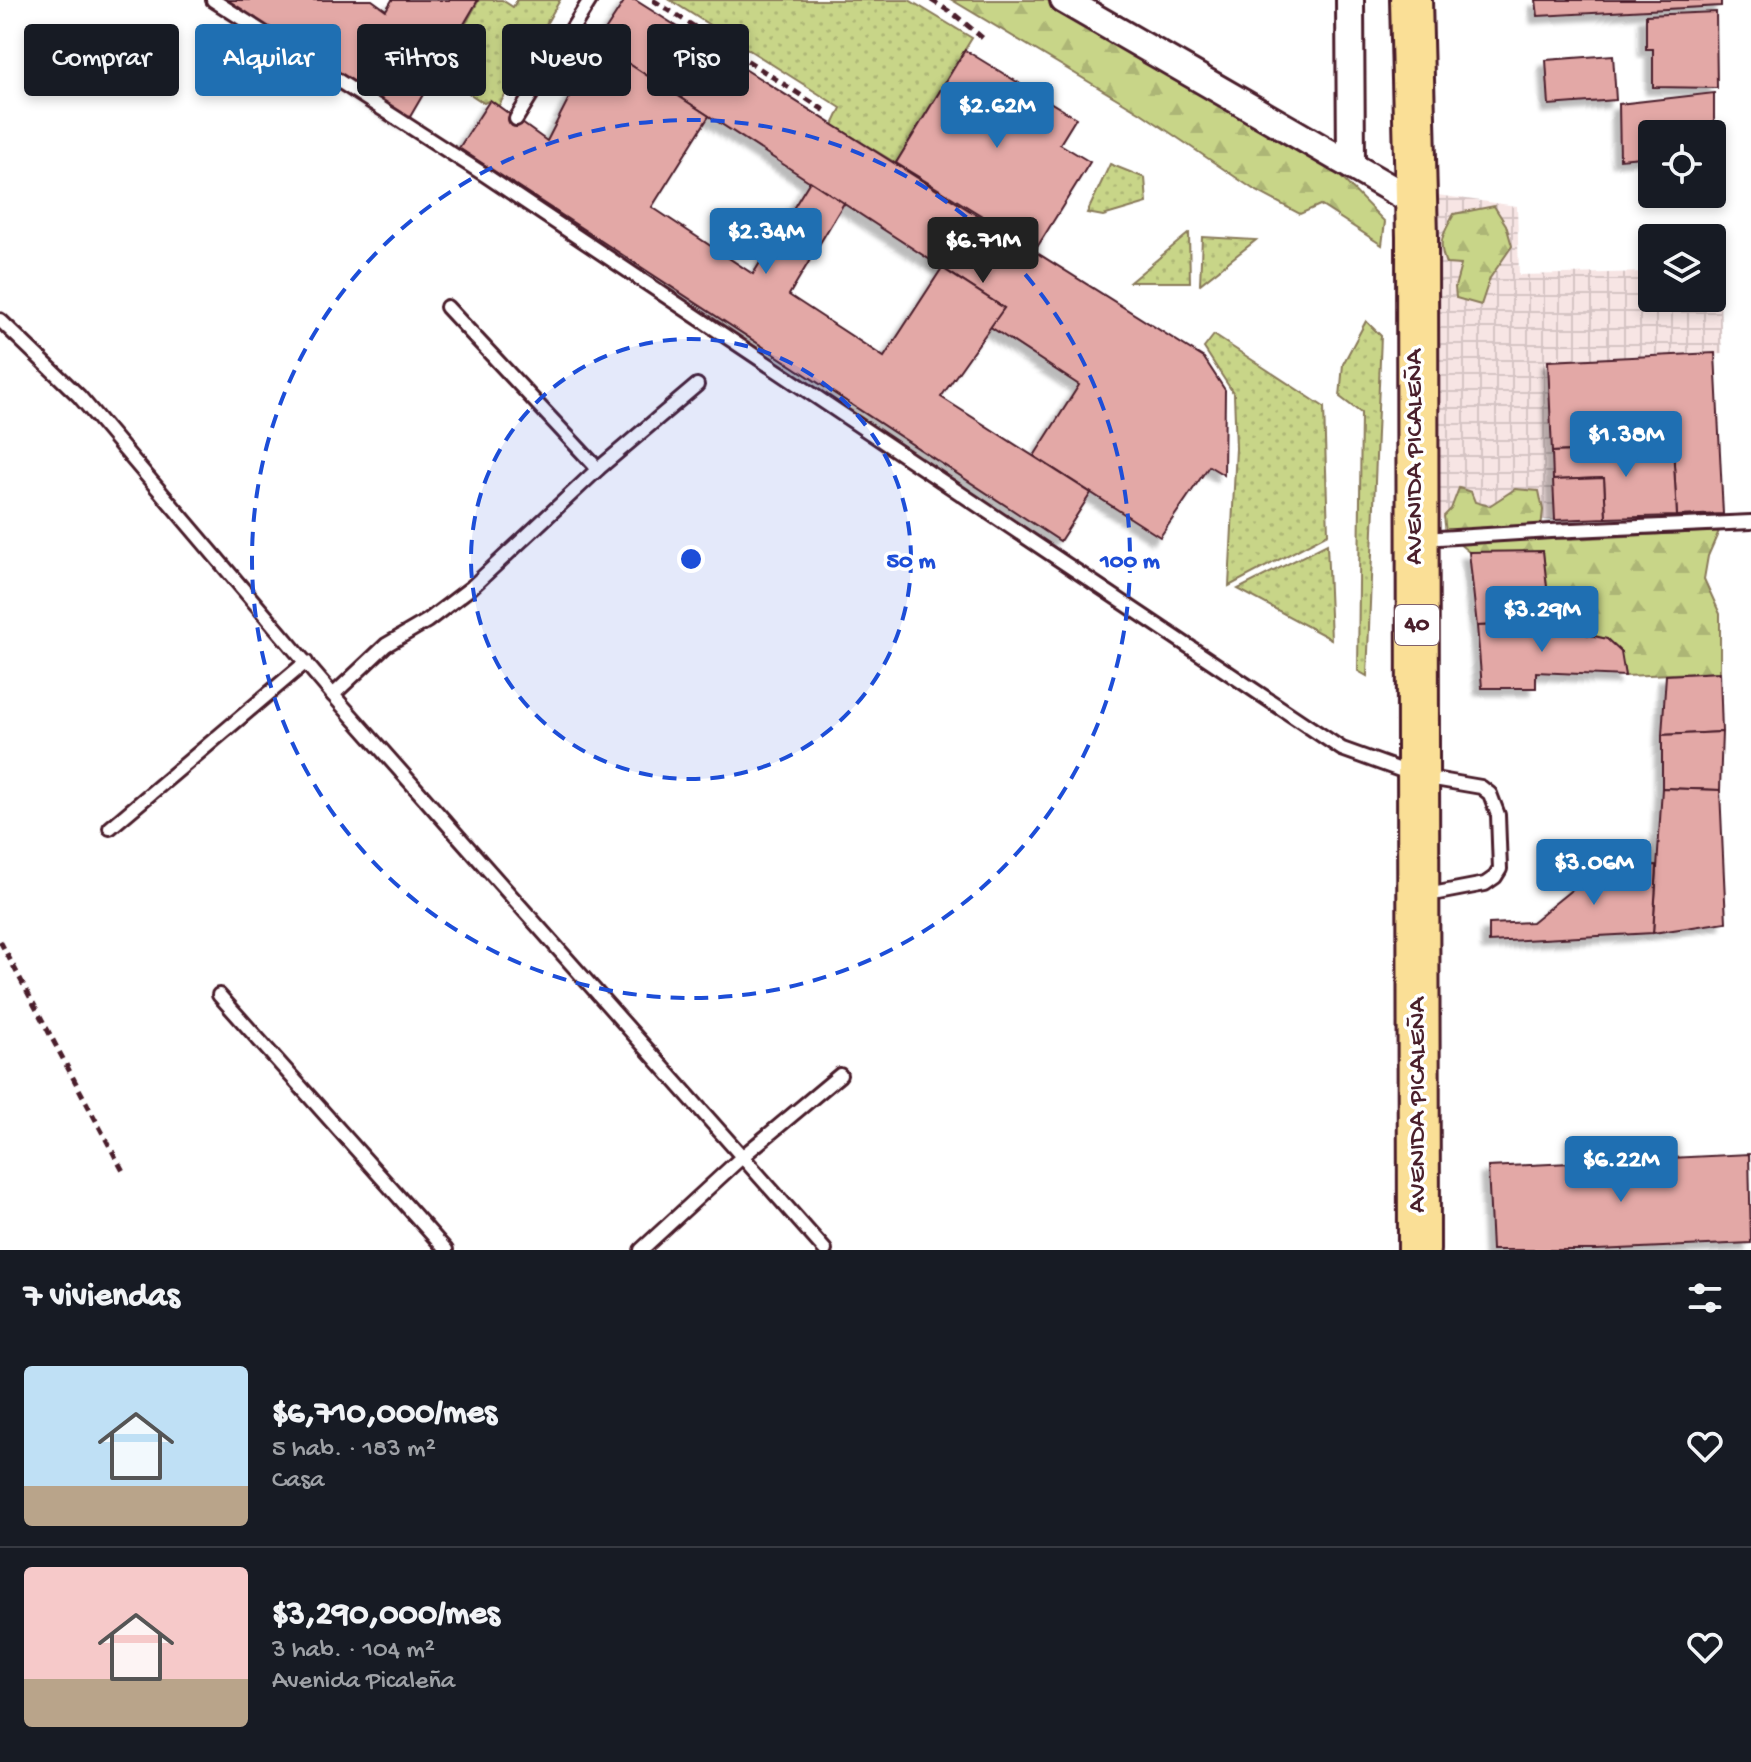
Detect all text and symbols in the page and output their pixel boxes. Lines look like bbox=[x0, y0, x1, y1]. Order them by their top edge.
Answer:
chip: Comprar bbox=[24, 24, 179, 96]
chip: Alquilar bbox=[195, 24, 341, 96]
chip: Filtros bbox=[357, 24, 486, 96]
chip: Nuevo bbox=[502, 24, 631, 96]
chip: Piso bbox=[647, 24, 749, 96]
pin: $2.62M bbox=[932, 82, 1062, 150]
text: $2.62M bbox=[959, 92, 1035, 123]
map controls bbox=[1638, 120, 1726, 312]
button: locate bbox=[1638, 120, 1726, 208]
pin: $2.34M bbox=[701, 208, 831, 276]
pin: $6.71M bbox=[918, 217, 1048, 285]
text: $2.34M bbox=[728, 218, 804, 249]
button: layers bbox=[1638, 224, 1726, 312]
text: $6.71M bbox=[945, 227, 1021, 258]
street label: AVENIDA PICALEÑA bbox=[1401, 347, 1432, 565]
pin: $1.38M bbox=[1561, 411, 1691, 479]
text: $1.38M bbox=[1588, 421, 1664, 452]
centre of rings bbox=[677, 545, 705, 573]
text: 50 m bbox=[887, 548, 935, 577]
text: 100 m bbox=[1099, 548, 1160, 577]
pin: $3.29M bbox=[1477, 586, 1607, 654]
text: $3.29M bbox=[1503, 596, 1581, 627]
road number: 40 bbox=[1395, 605, 1439, 645]
pin: $3.06M bbox=[1529, 839, 1659, 907]
text: $3.06M bbox=[1554, 849, 1634, 880]
street label: AVENIDA PICALEÑA bbox=[1404, 995, 1435, 1213]
pin: $6.22M bbox=[1556, 1136, 1686, 1204]
text: $6.22M bbox=[1583, 1146, 1659, 1177]
icon: filters bbox=[1683, 1276, 1727, 1320]
text: 7 viviendas bbox=[24, 1278, 179, 1318]
text: $6,710,000/mes bbox=[272, 1395, 497, 1435]
icon: home bbox=[88, 1398, 184, 1494]
icon: heart bbox=[1683, 1424, 1727, 1468]
text: 5 hab. · 183 m² bbox=[272, 1435, 436, 1466]
text: Casa bbox=[272, 1466, 325, 1497]
text: $3,290,000/mes bbox=[272, 1596, 500, 1636]
icon: home bbox=[88, 1599, 184, 1695]
icon: heart bbox=[1683, 1625, 1727, 1669]
text: 3 hab. · 104 m² bbox=[272, 1636, 435, 1667]
text: Avenida Picaleña bbox=[272, 1667, 455, 1698]

